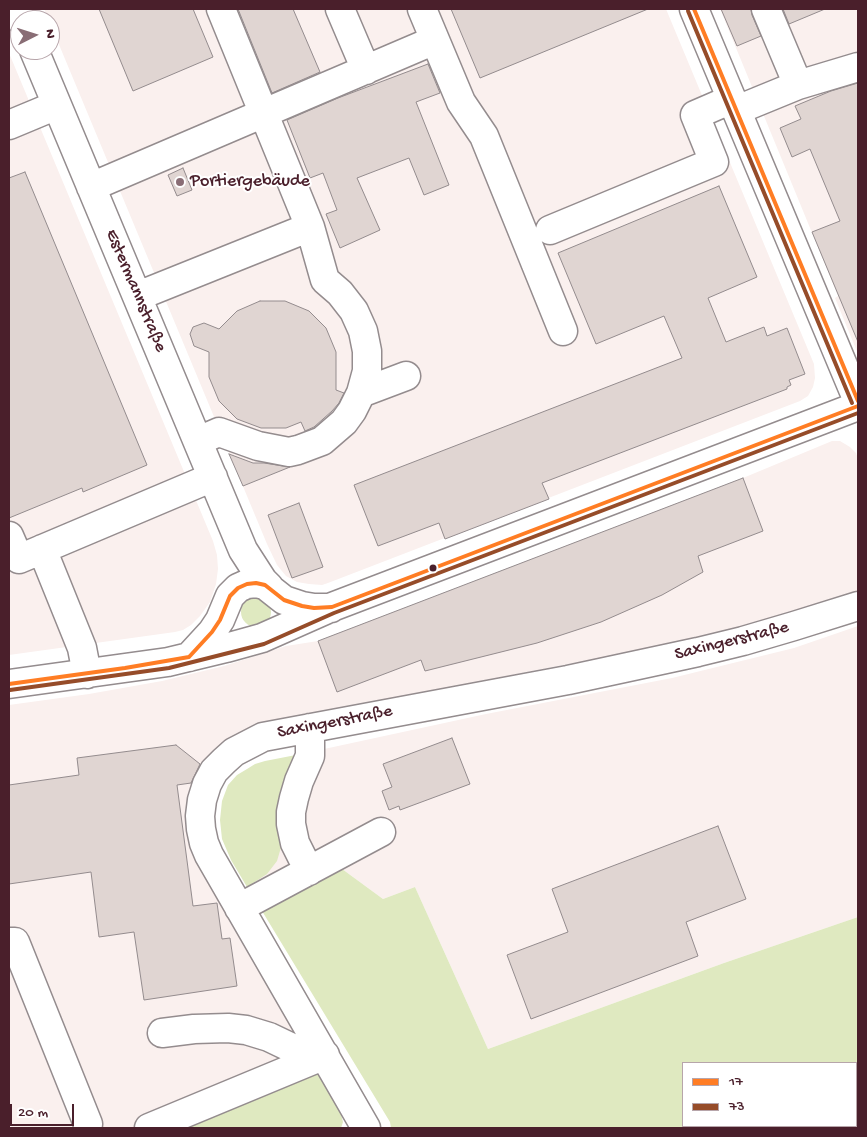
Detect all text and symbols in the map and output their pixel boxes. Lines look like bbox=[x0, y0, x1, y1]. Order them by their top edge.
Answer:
north arrow bbox=[10, 10, 60, 60]
text: N bbox=[41, 28, 58, 39]
place label: Portiergebäude bbox=[190, 171, 310, 193]
marker: Portiergebäude bbox=[174, 176, 186, 188]
street label: Estermannstraße bbox=[99, 226, 171, 356]
unlabelled marker bbox=[428, 563, 438, 573]
street label: Saxingerstraße bbox=[673, 617, 791, 667]
street label: Saxingerstraße bbox=[276, 701, 394, 745]
legend bbox=[682, 1062, 857, 1127]
text: 17 bbox=[729, 1073, 743, 1091]
scale bar bbox=[12, 1094, 76, 1126]
text: 73 bbox=[729, 1098, 745, 1116]
text: 20 m bbox=[18, 1104, 48, 1122]

